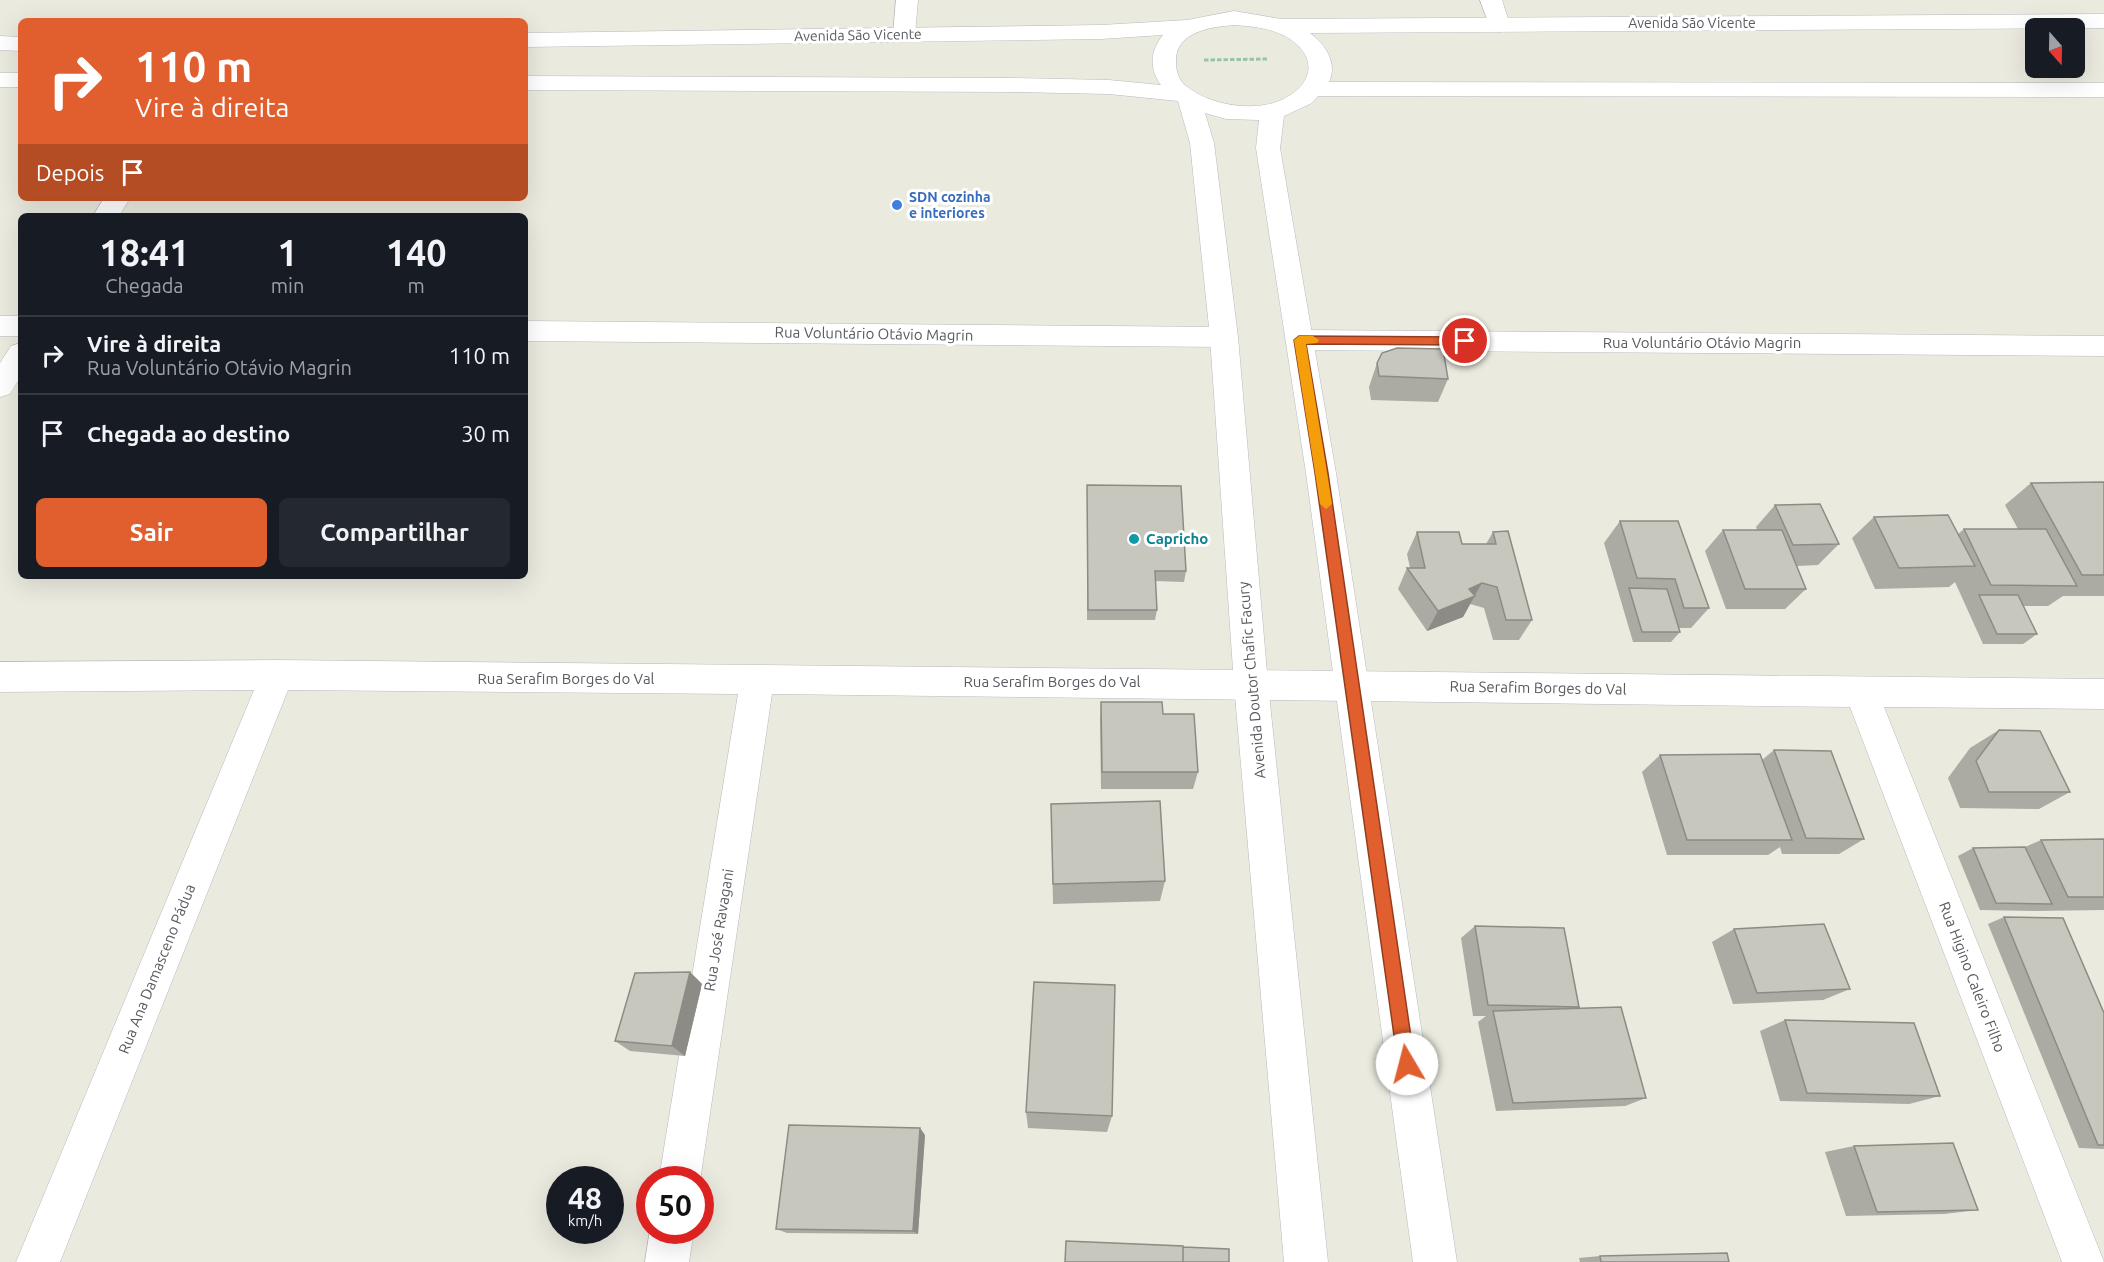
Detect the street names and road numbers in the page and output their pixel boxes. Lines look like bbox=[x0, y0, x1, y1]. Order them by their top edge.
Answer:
street label: Avenida São Vicente bbox=[1628, 15, 1756, 31]
street label: Avenida São Vicente bbox=[794, 26, 922, 44]
street label: Rua Voluntário Otávio Magrin bbox=[775, 323, 973, 344]
street label: Rua Voluntário Otávio Magrin bbox=[1603, 334, 1801, 351]
street label: Avenida Doutor Chafic Facury bbox=[1234, 581, 1269, 779]
street label: Rua Serafim Borges do Val bbox=[477, 670, 655, 687]
street label: Rua Serafim Borges do Val bbox=[963, 673, 1141, 690]
street label: Rua Serafim Borges do Val bbox=[1449, 677, 1627, 698]
street label: Rua José Ravagani bbox=[700, 867, 737, 992]
street label: Rua Ana Damasceno Pádua bbox=[115, 881, 198, 1056]
street label: Rua Higino Caleiro Filho bbox=[1936, 899, 2009, 1054]

